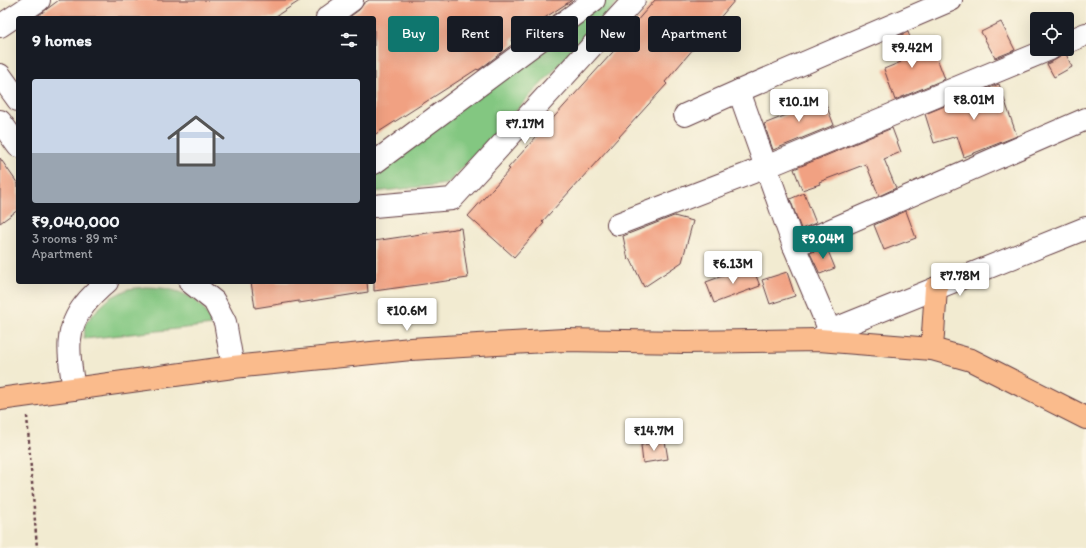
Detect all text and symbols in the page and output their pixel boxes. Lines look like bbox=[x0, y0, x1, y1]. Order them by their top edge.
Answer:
map controls bbox=[1030, 12, 1074, 56]
button: locate bbox=[1030, 12, 1074, 56]
chip: Buy bbox=[388, 16, 439, 52]
chip: Rent bbox=[447, 16, 503, 52]
chip: Filters bbox=[511, 16, 578, 52]
chip: New bbox=[586, 16, 640, 52]
chip: Apartment bbox=[648, 16, 741, 52]
icon: filters bbox=[338, 29, 360, 51]
text: 9 homes bbox=[32, 30, 92, 50]
pin: ₹9.42M bbox=[879, 35, 945, 69]
text: ₹9.42M bbox=[891, 40, 933, 55]
pin: ₹8.01M bbox=[941, 87, 1007, 121]
pin: ₹10.1M bbox=[766, 89, 832, 123]
text: ₹8.01M bbox=[954, 92, 994, 107]
text: ₹10.1M bbox=[779, 94, 819, 109]
icon: home bbox=[160, 105, 232, 177]
pin: ₹7.17M bbox=[492, 111, 558, 145]
text: ₹7.17M bbox=[506, 116, 544, 131]
text: ₹9,040,000 bbox=[32, 211, 120, 231]
pin: ₹9.04M bbox=[790, 226, 856, 260]
text: 3 rooms · 89 m² bbox=[32, 231, 118, 246]
text: ₹9.04M bbox=[802, 231, 844, 246]
text: Apartment bbox=[32, 246, 93, 261]
pin: ₹6.13M bbox=[700, 251, 766, 285]
text: ₹6.13M bbox=[713, 256, 753, 271]
pin: ₹7.78M bbox=[927, 263, 993, 297]
text: ₹7.78M bbox=[940, 268, 980, 283]
pin: ₹10.6M bbox=[374, 298, 440, 332]
text: ₹10.6M bbox=[387, 303, 427, 318]
pin: ₹14.7M bbox=[621, 418, 687, 452]
text: ₹14.7M bbox=[634, 423, 674, 438]

